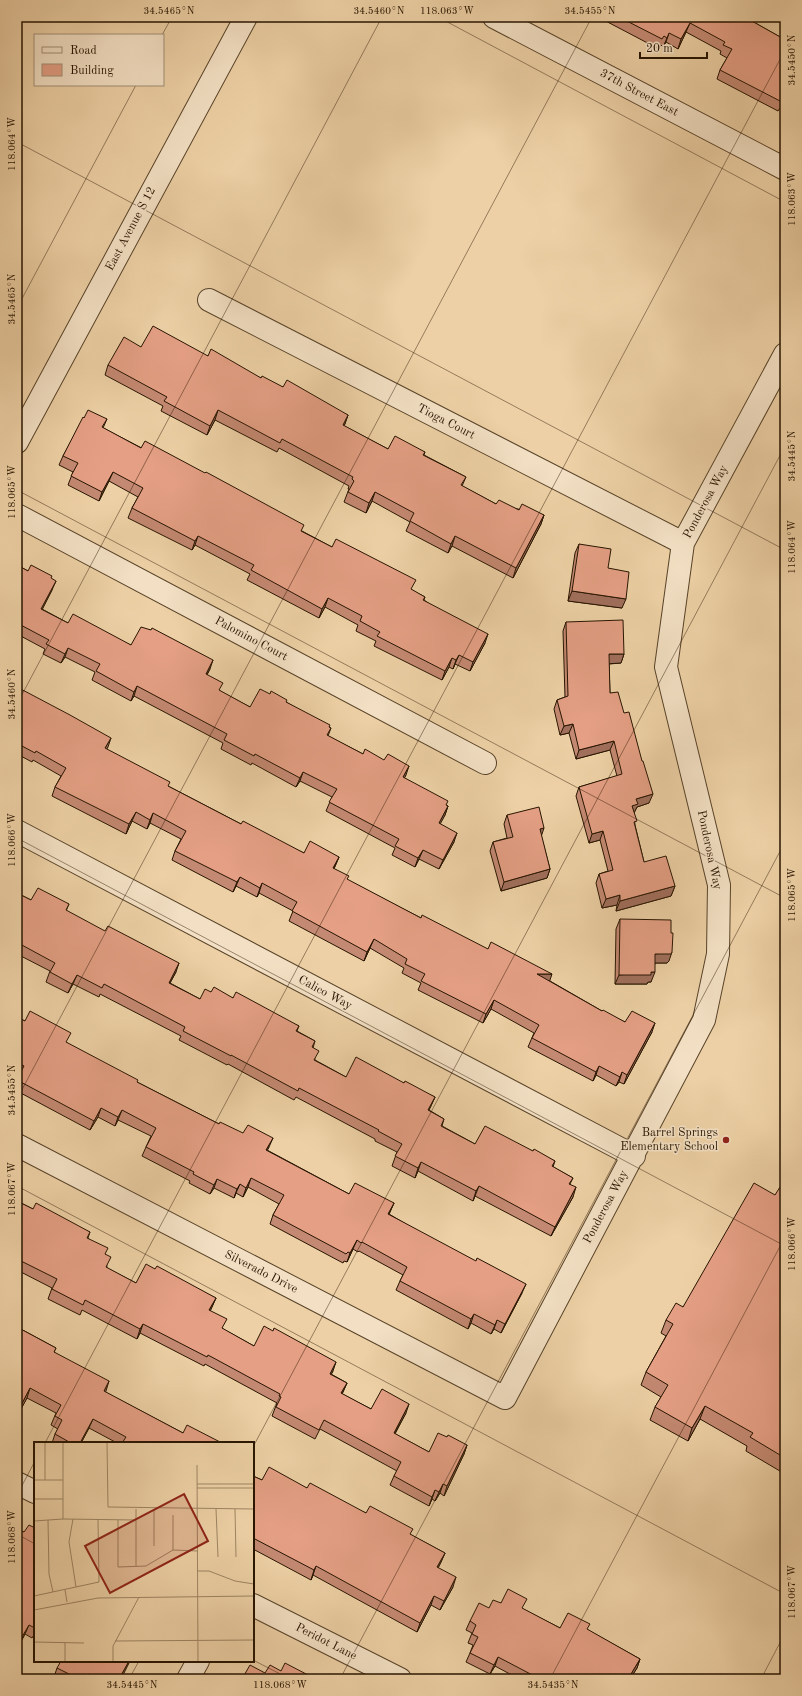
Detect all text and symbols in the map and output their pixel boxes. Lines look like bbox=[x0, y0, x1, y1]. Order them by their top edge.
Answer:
text: 34.5465°N bbox=[143, 6, 195, 16]
text: 34.5460°N bbox=[353, 6, 405, 16]
text: 118.063°W bbox=[420, 6, 474, 16]
text: 34.5455°N bbox=[564, 6, 616, 16]
legend bbox=[34, 34, 164, 86]
scale bar bbox=[640, 34, 707, 60]
text: 34.5450°N bbox=[787, 34, 797, 86]
text: 20 m bbox=[646, 43, 673, 55]
text: Road bbox=[70, 45, 97, 57]
text: Building bbox=[70, 65, 114, 77]
street label: 37th Street East bbox=[598, 67, 680, 119]
text: 118.064°W bbox=[7, 117, 17, 171]
text: 118.063°W bbox=[787, 172, 797, 226]
street label: East Avenue S 12 bbox=[104, 185, 158, 273]
text: 34.5465°N bbox=[7, 273, 17, 325]
street label: Tioga Court bbox=[415, 402, 477, 442]
text: 34.5445°N bbox=[787, 430, 797, 482]
street label: Ponderosa Way bbox=[682, 463, 731, 541]
text: 118.065°W bbox=[7, 465, 17, 519]
text: 118.064°W bbox=[787, 520, 797, 574]
street label: Palomino Court bbox=[212, 615, 290, 663]
text: 34.5460°N bbox=[7, 668, 17, 720]
street label: Ponderosa Way bbox=[695, 809, 723, 892]
text: 118.066°W bbox=[7, 813, 17, 867]
text: 118.065°W bbox=[787, 868, 797, 922]
street label: Calico Way bbox=[296, 974, 354, 1012]
text: 34.5455°N bbox=[7, 1064, 17, 1116]
place label: Barrel Springs Elementary School bbox=[620, 1127, 718, 1153]
marker: Barrel Springs Elementary School bbox=[721, 1135, 731, 1145]
text: 118.067°W bbox=[7, 1162, 17, 1216]
street label: Ponderosa Way bbox=[582, 1168, 631, 1246]
text: 118.066°W bbox=[787, 1217, 797, 1271]
street label: Silverado Drive bbox=[222, 1248, 300, 1296]
inset map bbox=[34, 1442, 254, 1662]
text: 118.068°W bbox=[7, 1510, 17, 1564]
text: 118.067°W bbox=[787, 1565, 797, 1619]
street label: Peridot Lane bbox=[293, 1621, 359, 1663]
text: 34.5445°N bbox=[106, 1680, 158, 1690]
text: 118.068°W bbox=[253, 1680, 307, 1690]
text: 34.5435°N bbox=[527, 1680, 579, 1690]

